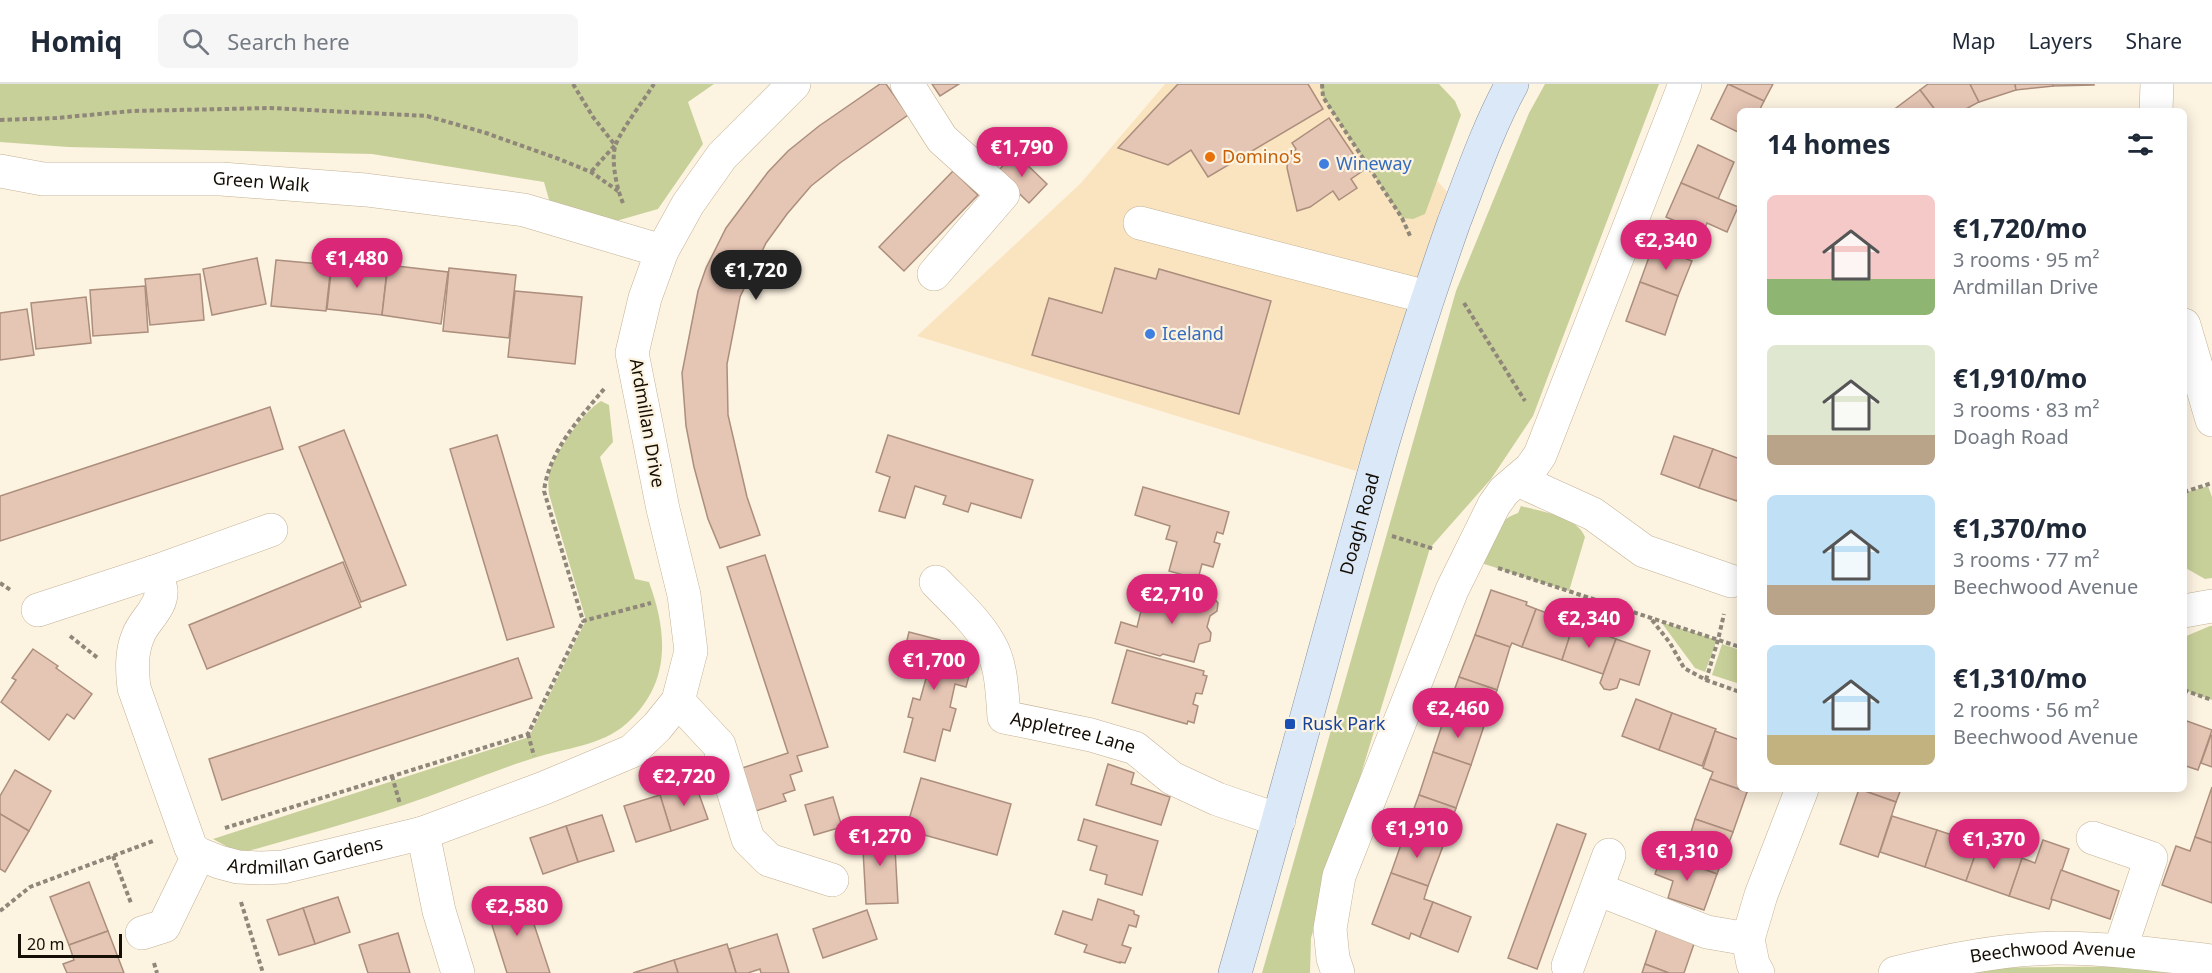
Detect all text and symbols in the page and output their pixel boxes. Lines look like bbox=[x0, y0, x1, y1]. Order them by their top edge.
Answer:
search box bbox=[158, 14, 578, 68]
text: Homiq bbox=[30, 22, 122, 60]
icon: search bbox=[179, 25, 212, 58]
text: Search here bbox=[227, 26, 350, 56]
text: Map bbox=[1952, 27, 1996, 55]
text: Layers bbox=[2029, 27, 2093, 55]
text: Share bbox=[2126, 27, 2182, 55]
text: 14 homes bbox=[1767, 126, 1891, 162]
pin: €1,790 bbox=[973, 127, 1071, 178]
icon: filters bbox=[2124, 128, 2157, 161]
text: €1,790 bbox=[991, 133, 1053, 160]
place label: Domino's bbox=[1222, 144, 1301, 168]
marker: Domino's bbox=[1203, 150, 1217, 164]
place label: Wineway bbox=[1336, 151, 1413, 175]
marker: Wineway bbox=[1317, 157, 1331, 171]
street label: Green Walk bbox=[213, 166, 311, 197]
text: €1,720/mo bbox=[1953, 210, 2087, 246]
icon: home bbox=[1815, 219, 1887, 291]
pin: €2,340 bbox=[1617, 220, 1715, 271]
text: €2,340 bbox=[1635, 226, 1697, 253]
pin: €1,480 bbox=[308, 238, 406, 289]
text: €1,480 bbox=[326, 244, 388, 271]
text: 3 rooms · 95 m² bbox=[1953, 246, 2100, 273]
pin: €1,720 bbox=[707, 250, 805, 301]
text: €1,720 bbox=[725, 256, 787, 283]
text: Ardmillan Drive bbox=[1953, 273, 2098, 300]
place label: Iceland bbox=[1162, 321, 1224, 345]
marker: Iceland bbox=[1143, 327, 1157, 341]
street label: Ardmillan Drive bbox=[625, 356, 671, 489]
text: €1,910/mo bbox=[1953, 360, 2087, 396]
icon: home bbox=[1815, 369, 1887, 441]
text: 3 rooms · 83 m² bbox=[1953, 396, 2100, 423]
text: Doagh Road bbox=[1953, 423, 2069, 450]
street label: Doagh Road bbox=[1333, 470, 1384, 577]
text: €1,370/mo bbox=[1953, 510, 2087, 546]
icon: home bbox=[1815, 519, 1887, 591]
text: 3 rooms · 77 m² bbox=[1953, 546, 2100, 573]
text: Beechwood Avenue bbox=[1953, 573, 2138, 600]
pin: €2,710 bbox=[1123, 574, 1221, 625]
text: €2,710 bbox=[1141, 580, 1203, 607]
pin: €2,340 bbox=[1540, 598, 1638, 649]
text: €2,340 bbox=[1558, 604, 1620, 631]
pin: €1,700 bbox=[885, 640, 983, 691]
text: €1,700 bbox=[903, 646, 965, 673]
text: €1,310/mo bbox=[1953, 660, 2087, 696]
icon: home bbox=[1815, 669, 1887, 741]
pin: €2,460 bbox=[1409, 688, 1507, 739]
text: €2,460 bbox=[1427, 694, 1489, 721]
text: 2 rooms · 56 m² bbox=[1953, 696, 2100, 723]
street label: Appletree Lane bbox=[1008, 706, 1139, 759]
place label: Rusk Park bbox=[1302, 711, 1386, 735]
marker: Rusk Park bbox=[1283, 717, 1297, 731]
text: Beechwood Avenue bbox=[1953, 723, 2138, 750]
pin: €2,720 bbox=[635, 756, 733, 807]
text: €2,720 bbox=[653, 762, 715, 789]
pin: €1,910 bbox=[1368, 808, 1466, 859]
text: €1,910 bbox=[1386, 814, 1448, 841]
pin: €1,270 bbox=[831, 816, 929, 867]
pin: €1,370 bbox=[1945, 819, 2043, 870]
text: €1,270 bbox=[849, 822, 911, 849]
text: €1,370 bbox=[1963, 825, 2025, 852]
street label: Ardmillan Gardens bbox=[225, 830, 385, 879]
pin: €1,310 bbox=[1638, 831, 1736, 882]
text: €1,310 bbox=[1656, 837, 1718, 864]
pin: €2,580 bbox=[468, 886, 566, 937]
text: €2,580 bbox=[486, 892, 548, 919]
scale bar bbox=[18, 931, 122, 958]
text: 20 m bbox=[27, 933, 64, 955]
street label: Beechwood Avenue bbox=[1968, 935, 2137, 968]

